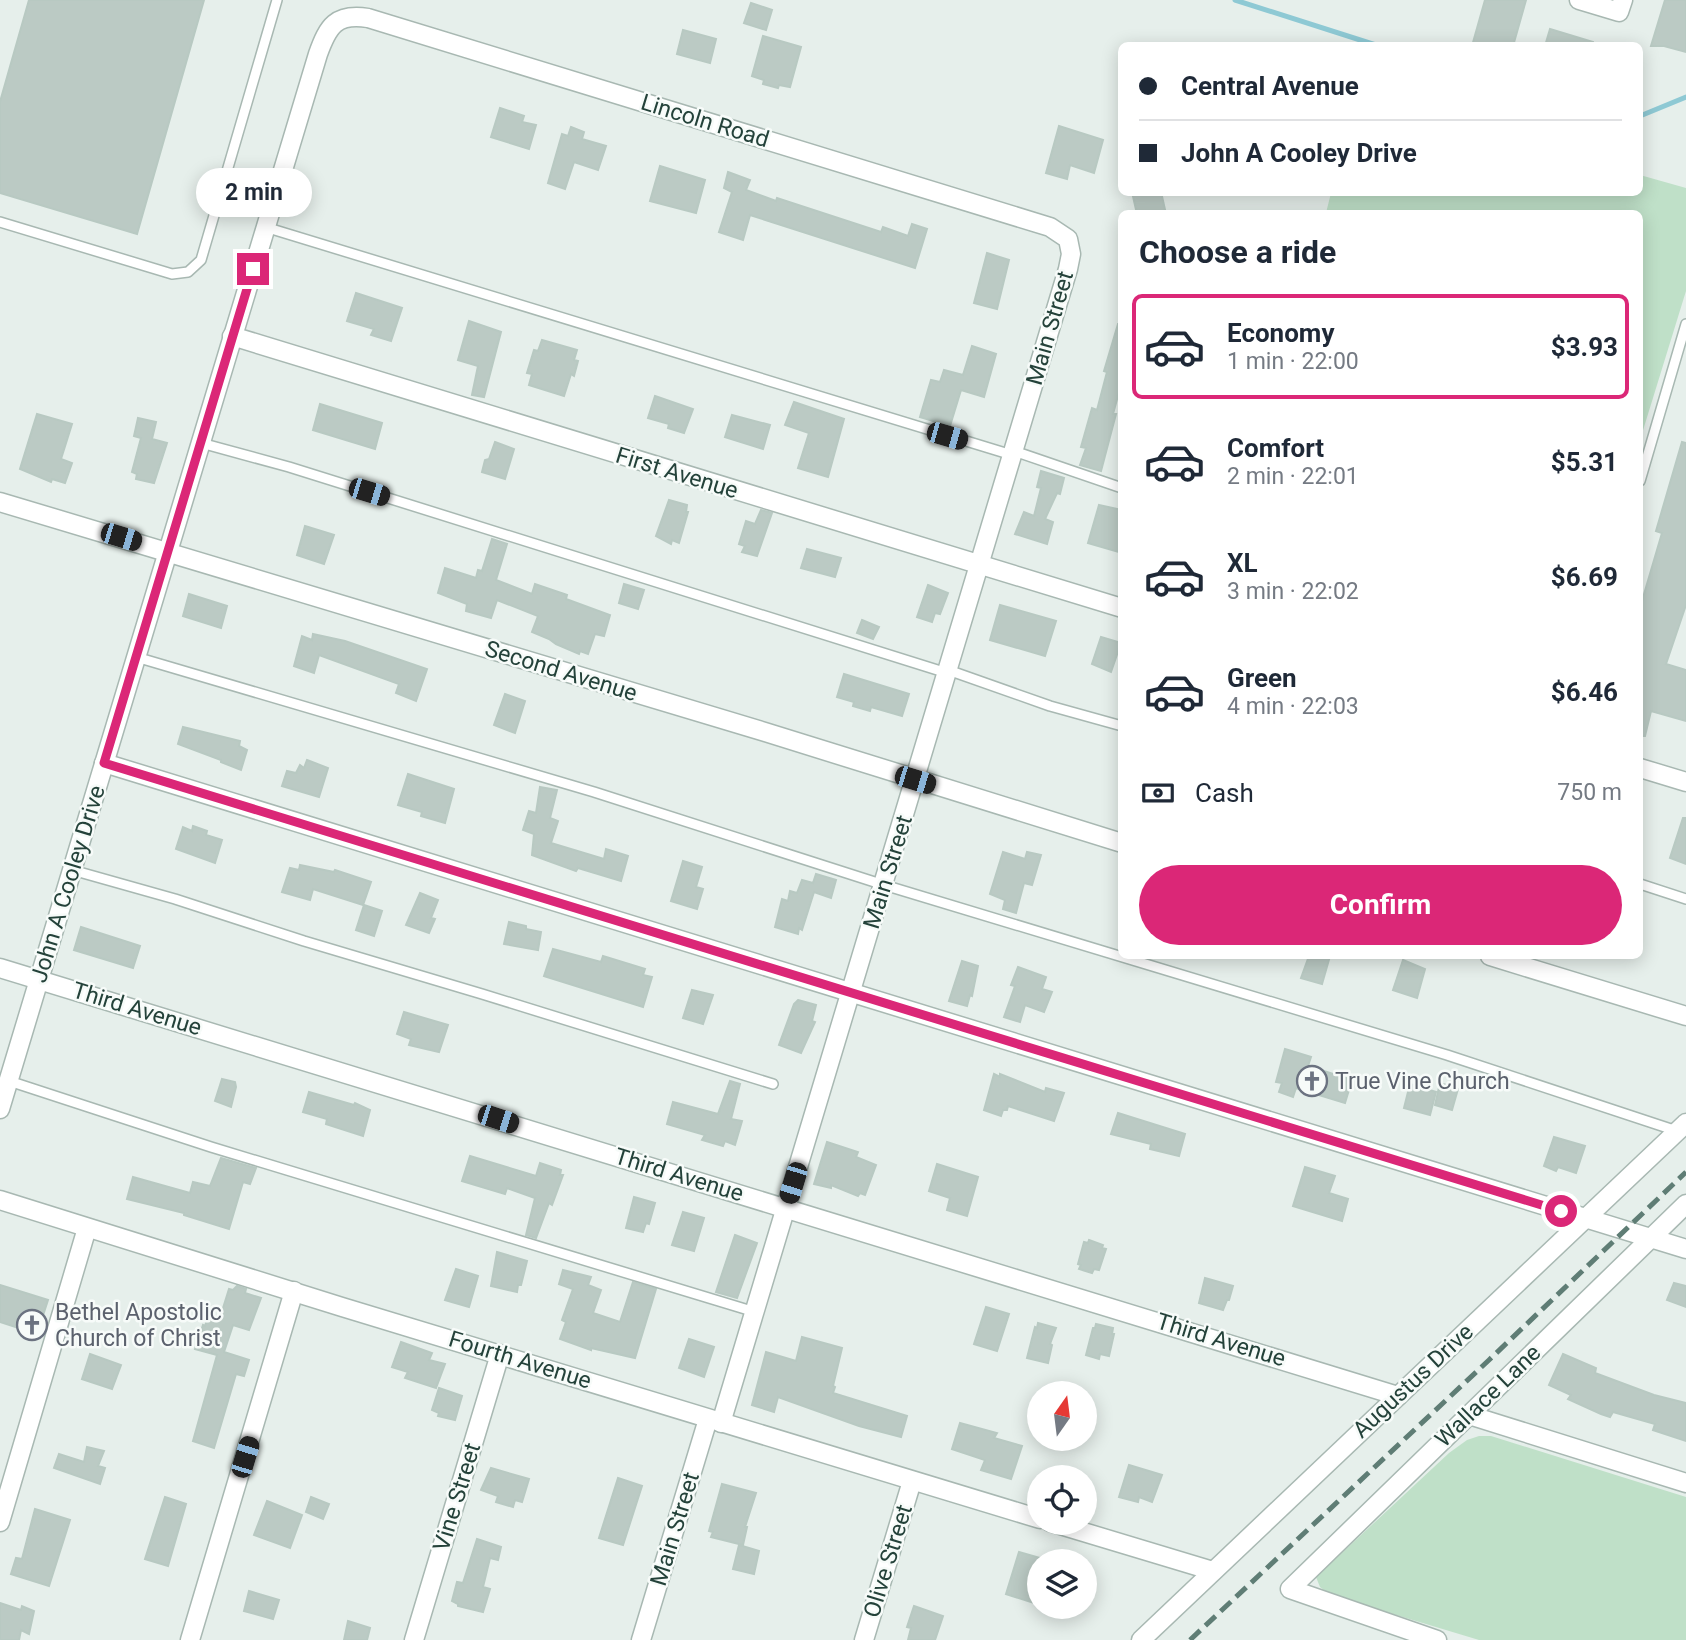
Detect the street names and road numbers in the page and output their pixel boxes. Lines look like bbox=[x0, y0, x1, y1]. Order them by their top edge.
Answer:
street label: Lincoln Road bbox=[638, 89, 772, 153]
street label: Main Street bbox=[1021, 268, 1079, 388]
street label: First Avenue bbox=[613, 442, 741, 504]
street label: Second Avenue bbox=[482, 635, 640, 707]
street label: John A Cooley Drive bbox=[25, 782, 111, 986]
street label: Main Street bbox=[858, 812, 918, 932]
street label: Third Avenue bbox=[69, 977, 205, 1041]
street label: Third Avenue bbox=[611, 1143, 747, 1207]
street label: Third Avenue bbox=[1153, 1308, 1289, 1372]
street label: Augustus Drive bbox=[1347, 1318, 1479, 1444]
street label: Fourth Avenue bbox=[445, 1325, 595, 1395]
street label: Wallace Lane bbox=[1430, 1339, 1546, 1453]
street label: Vine Street bbox=[428, 1440, 486, 1554]
street label: Main Street bbox=[645, 1469, 705, 1589]
street label: Olive Street bbox=[858, 1501, 918, 1621]

